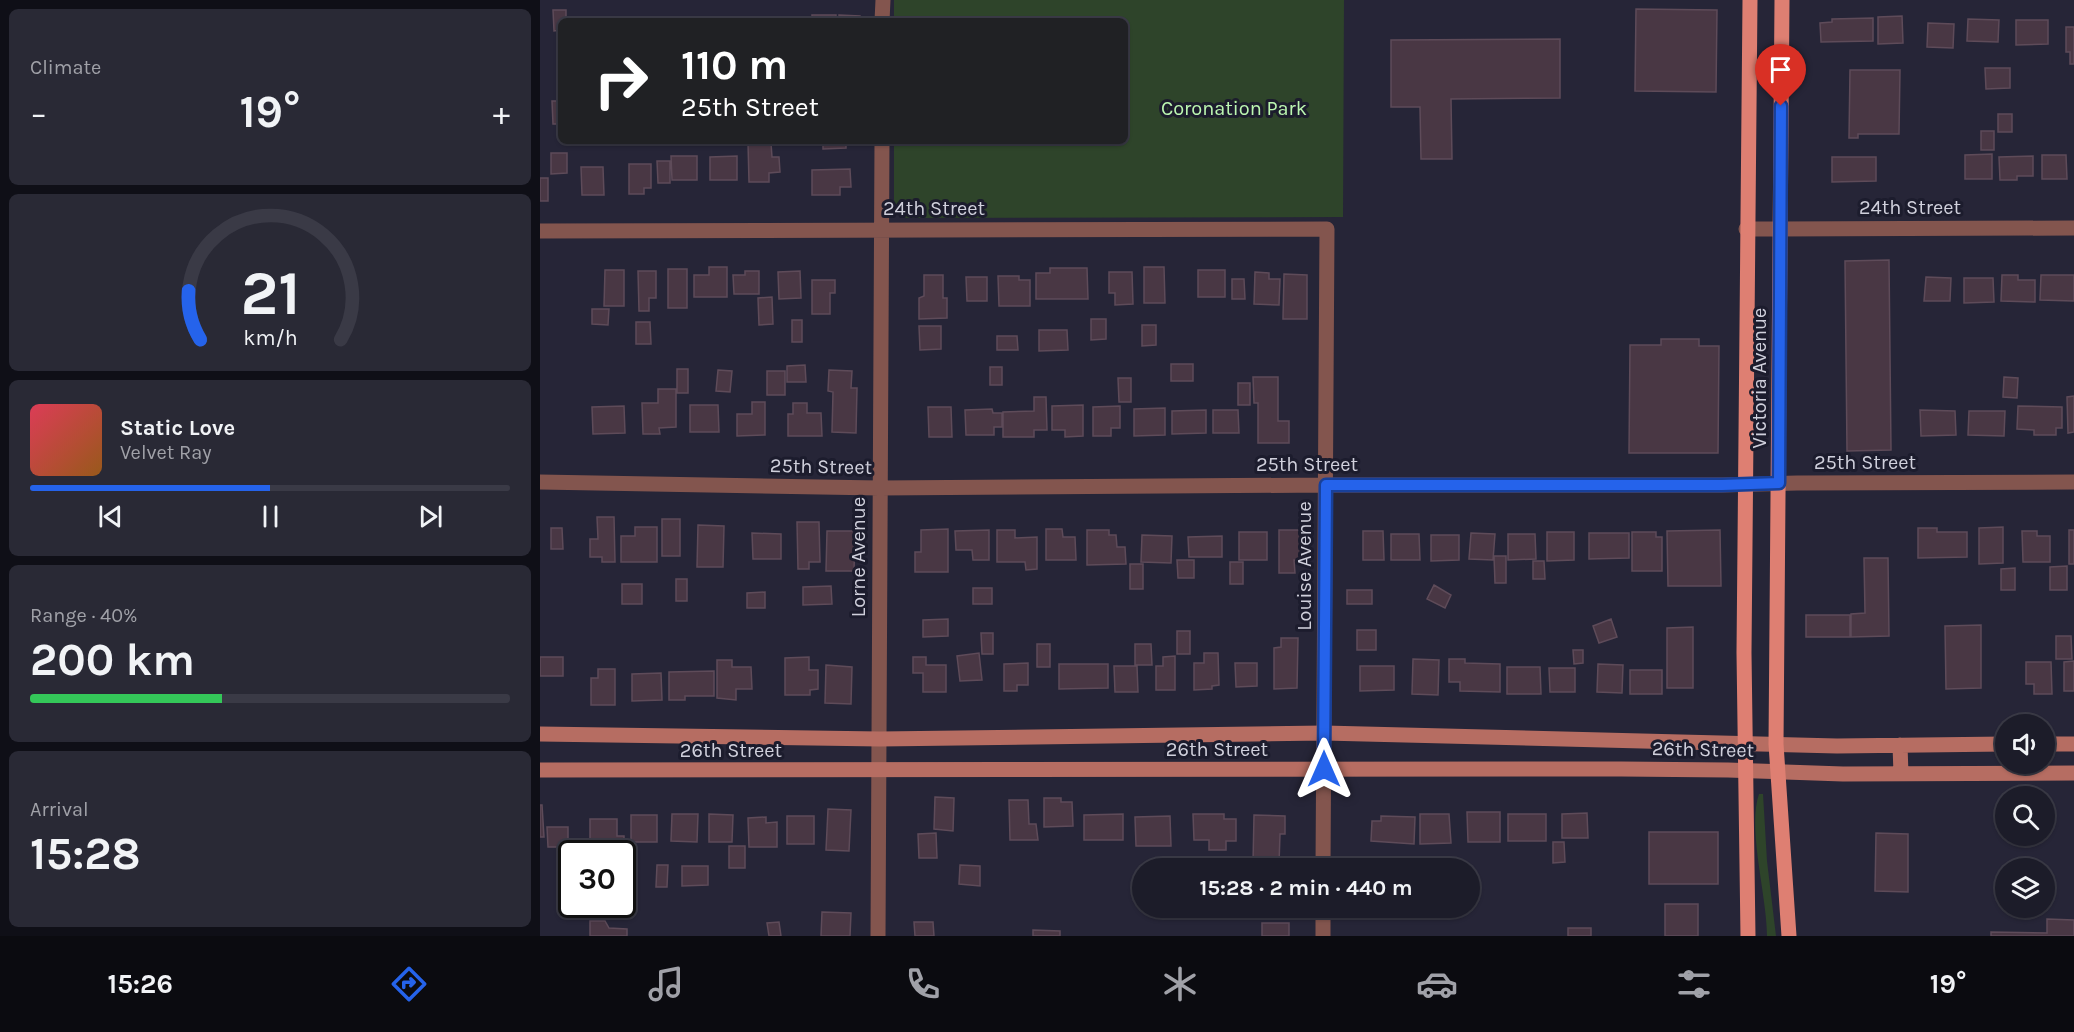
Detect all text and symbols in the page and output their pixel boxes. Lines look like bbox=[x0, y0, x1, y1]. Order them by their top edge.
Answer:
text: 110 m bbox=[681, 40, 788, 90]
icon: right bbox=[582, 42, 660, 120]
pin bbox=[1755, 44, 1806, 106]
icon: arrive bbox=[1764, 53, 1797, 86]
text: Climate bbox=[30, 56, 101, 79]
text: 19° bbox=[240, 86, 300, 138]
text: 25th Street bbox=[681, 91, 819, 123]
text: − bbox=[30, 94, 47, 132]
text: + bbox=[493, 94, 510, 132]
park label: Coronation Park bbox=[1161, 97, 1307, 120]
street label: 24th Street bbox=[1859, 196, 1961, 219]
street label: 24th Street bbox=[883, 197, 985, 220]
text: 21 bbox=[240, 257, 300, 330]
street label: Victoria Avenue bbox=[1748, 308, 1771, 448]
text: km/h bbox=[243, 325, 297, 350]
text: Static Love bbox=[120, 415, 235, 441]
text: Velvet Ray bbox=[120, 441, 212, 464]
street label: 25th Street bbox=[1814, 451, 1917, 474]
street label: 25th Street bbox=[1256, 453, 1359, 476]
street label: 25th Street bbox=[770, 454, 873, 479]
street label: Lorne Avenue bbox=[847, 497, 870, 617]
icon: previous bbox=[94, 500, 127, 533]
icon: pause bbox=[254, 500, 287, 533]
icon: next bbox=[414, 500, 447, 533]
street label: Louise Avenue bbox=[1293, 501, 1316, 631]
text: Range · 40% bbox=[30, 604, 138, 627]
text: 200 km bbox=[30, 634, 195, 686]
map controls bbox=[1995, 714, 2055, 918]
button: sound bbox=[1995, 714, 2055, 774]
position arrow bbox=[1292, 737, 1356, 801]
street label: 26th Street bbox=[1652, 737, 1755, 762]
street label: 26th Street bbox=[1166, 738, 1269, 761]
street label: 26th Street bbox=[680, 739, 783, 762]
button: search bbox=[1995, 786, 2055, 846]
text: Arrival bbox=[30, 798, 89, 821]
text: 15:28 bbox=[30, 828, 141, 880]
speed limit sign: 30 bbox=[558, 840, 636, 918]
button: layers bbox=[1995, 858, 2055, 918]
text: 15:28 · 2 min · 440 m bbox=[1199, 875, 1413, 901]
icon: directions bbox=[388, 963, 430, 1005]
icon: music bbox=[645, 963, 687, 1005]
icon: phone bbox=[902, 963, 944, 1005]
icon: climate bbox=[1159, 963, 1201, 1005]
icon: car bbox=[1416, 963, 1458, 1005]
icon: filters bbox=[1673, 963, 1715, 1005]
text: 15:26 bbox=[108, 968, 173, 1000]
text: 19° bbox=[1930, 968, 1966, 1000]

